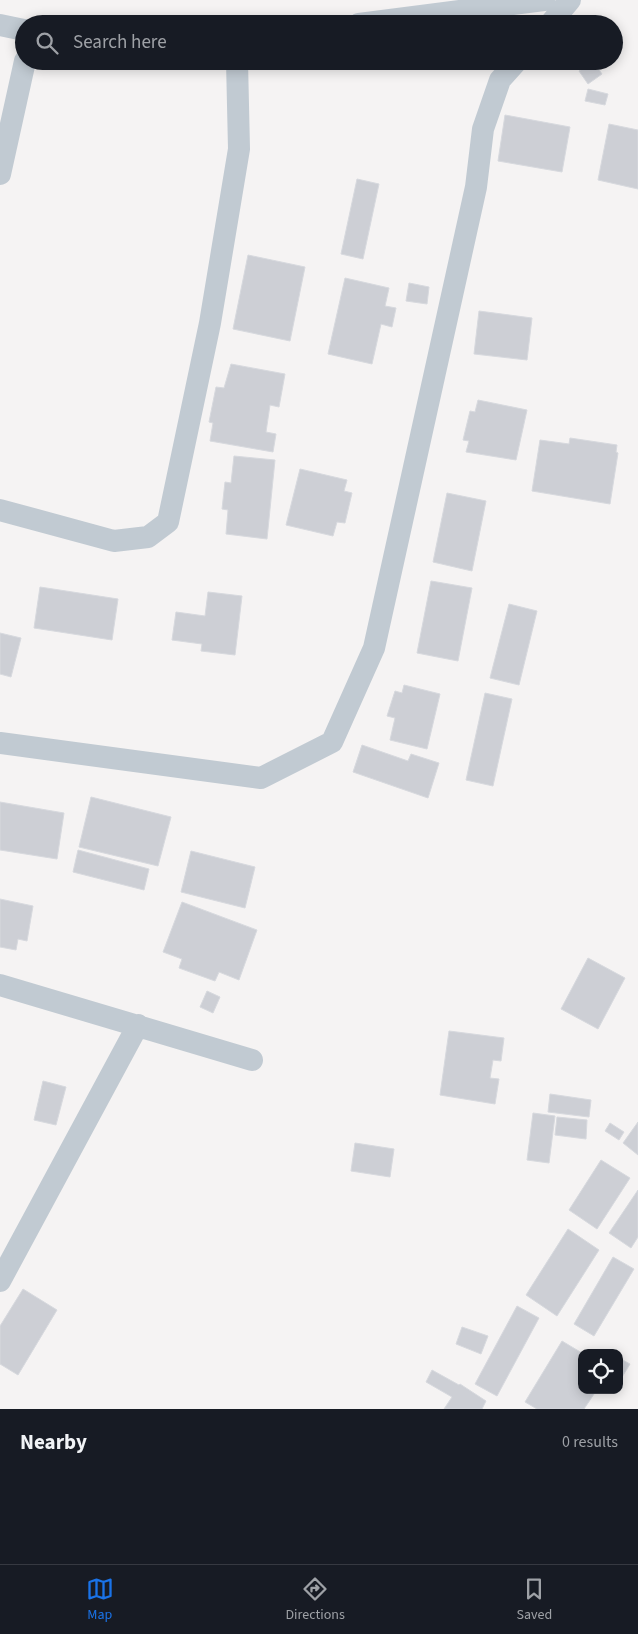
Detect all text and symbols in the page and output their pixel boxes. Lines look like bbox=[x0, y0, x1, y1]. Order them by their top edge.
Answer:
search box bbox=[15, 15, 623, 70]
icon: search bbox=[33, 29, 61, 57]
text: Search here bbox=[73, 29, 167, 56]
map controls bbox=[578, 1349, 623, 1394]
button: locate bbox=[578, 1349, 623, 1394]
text: Nearby bbox=[20, 1427, 87, 1457]
text: 0 results bbox=[562, 1431, 618, 1453]
tab: Map bbox=[86, 1575, 114, 1625]
tab: Directions bbox=[286, 1575, 345, 1625]
tab: Saved bbox=[516, 1575, 552, 1625]

